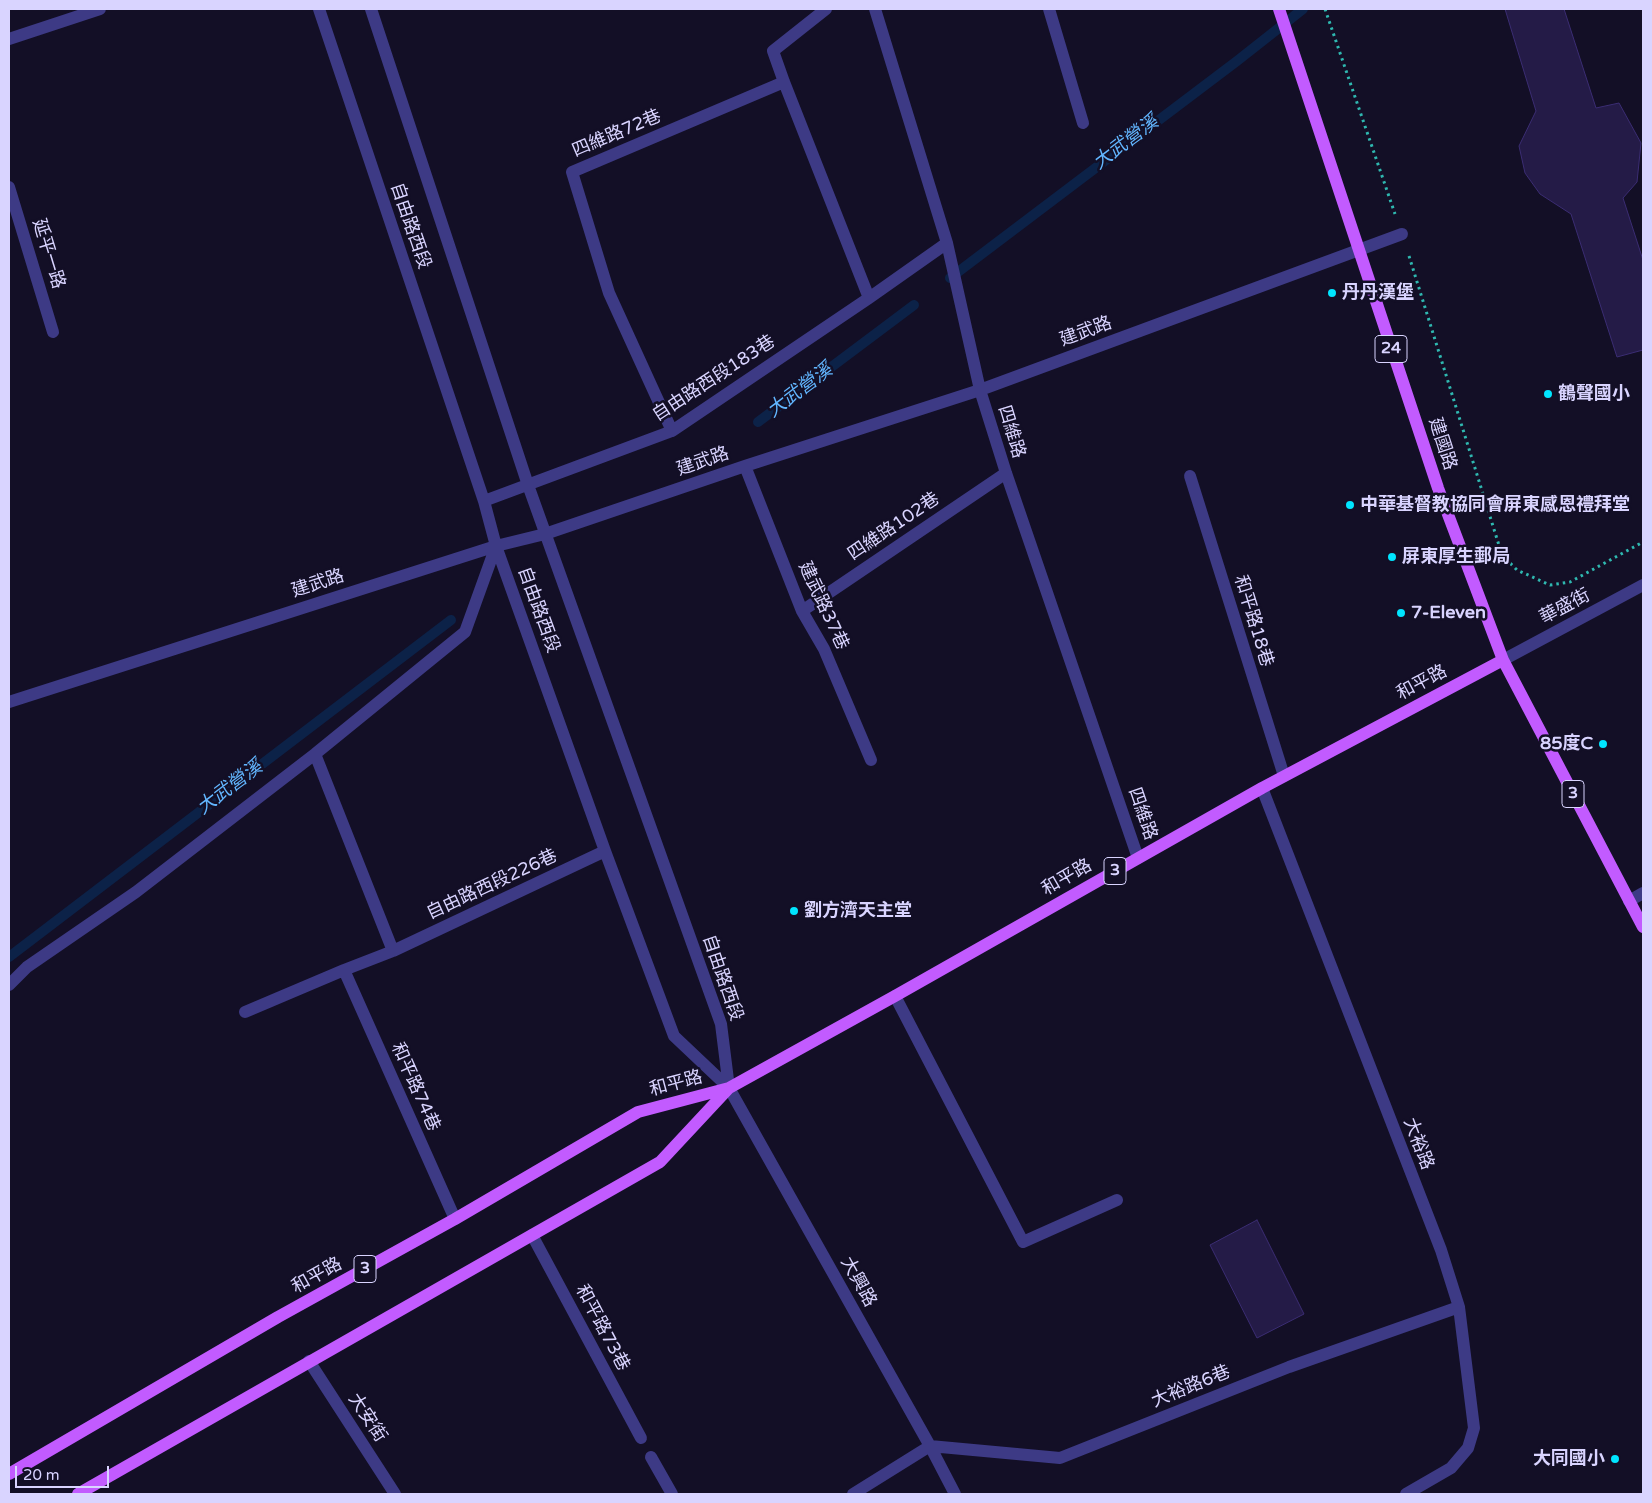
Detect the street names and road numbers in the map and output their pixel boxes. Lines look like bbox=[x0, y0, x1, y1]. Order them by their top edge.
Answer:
street label: 四維路72巷 bbox=[569, 106, 665, 162]
street label: 自由路西段 bbox=[385, 180, 435, 272]
street label: 延平一路 bbox=[27, 216, 69, 292]
street label: 建武路 bbox=[1057, 313, 1115, 351]
street label: 自由路西段183巷 bbox=[649, 331, 779, 427]
road number: 24 bbox=[1375, 336, 1407, 362]
street label: 四維路 bbox=[993, 403, 1029, 461]
street label: 建國路 bbox=[1423, 415, 1461, 473]
street label: 建武路 bbox=[674, 443, 732, 481]
street label: 四維路102巷 bbox=[844, 488, 944, 566]
street label: 建武路37巷 bbox=[793, 559, 853, 653]
street label: 自由路西段 bbox=[512, 564, 564, 656]
street label: 建武路 bbox=[289, 565, 347, 603]
street label: 和平路18巷 bbox=[1229, 573, 1277, 669]
street label: 華盛街 bbox=[1536, 585, 1594, 629]
street label: 和平路 bbox=[1393, 661, 1451, 705]
road number: 3 bbox=[1562, 781, 1584, 808]
street label: 四維路 bbox=[1123, 785, 1161, 843]
street label: 自由路西段226巷 bbox=[423, 845, 561, 925]
street label: 和平路 bbox=[1038, 855, 1096, 901]
road number: 3 bbox=[1104, 858, 1126, 884]
street label: 自由路西段 bbox=[697, 932, 747, 1024]
street label: 和平路74巷 bbox=[386, 1039, 444, 1135]
street label: 和平路 bbox=[647, 1067, 705, 1101]
street label: 大裕路 bbox=[1398, 1115, 1438, 1173]
street label: 和平路 bbox=[288, 1253, 346, 1299]
street label: 大興路 bbox=[835, 1253, 881, 1311]
road number: 3 bbox=[354, 1256, 376, 1282]
street label: 和平路73巷 bbox=[570, 1281, 634, 1375]
street label: 大裕路6巷 bbox=[1148, 1361, 1234, 1413]
street label: 大安街 bbox=[343, 1389, 391, 1447]

